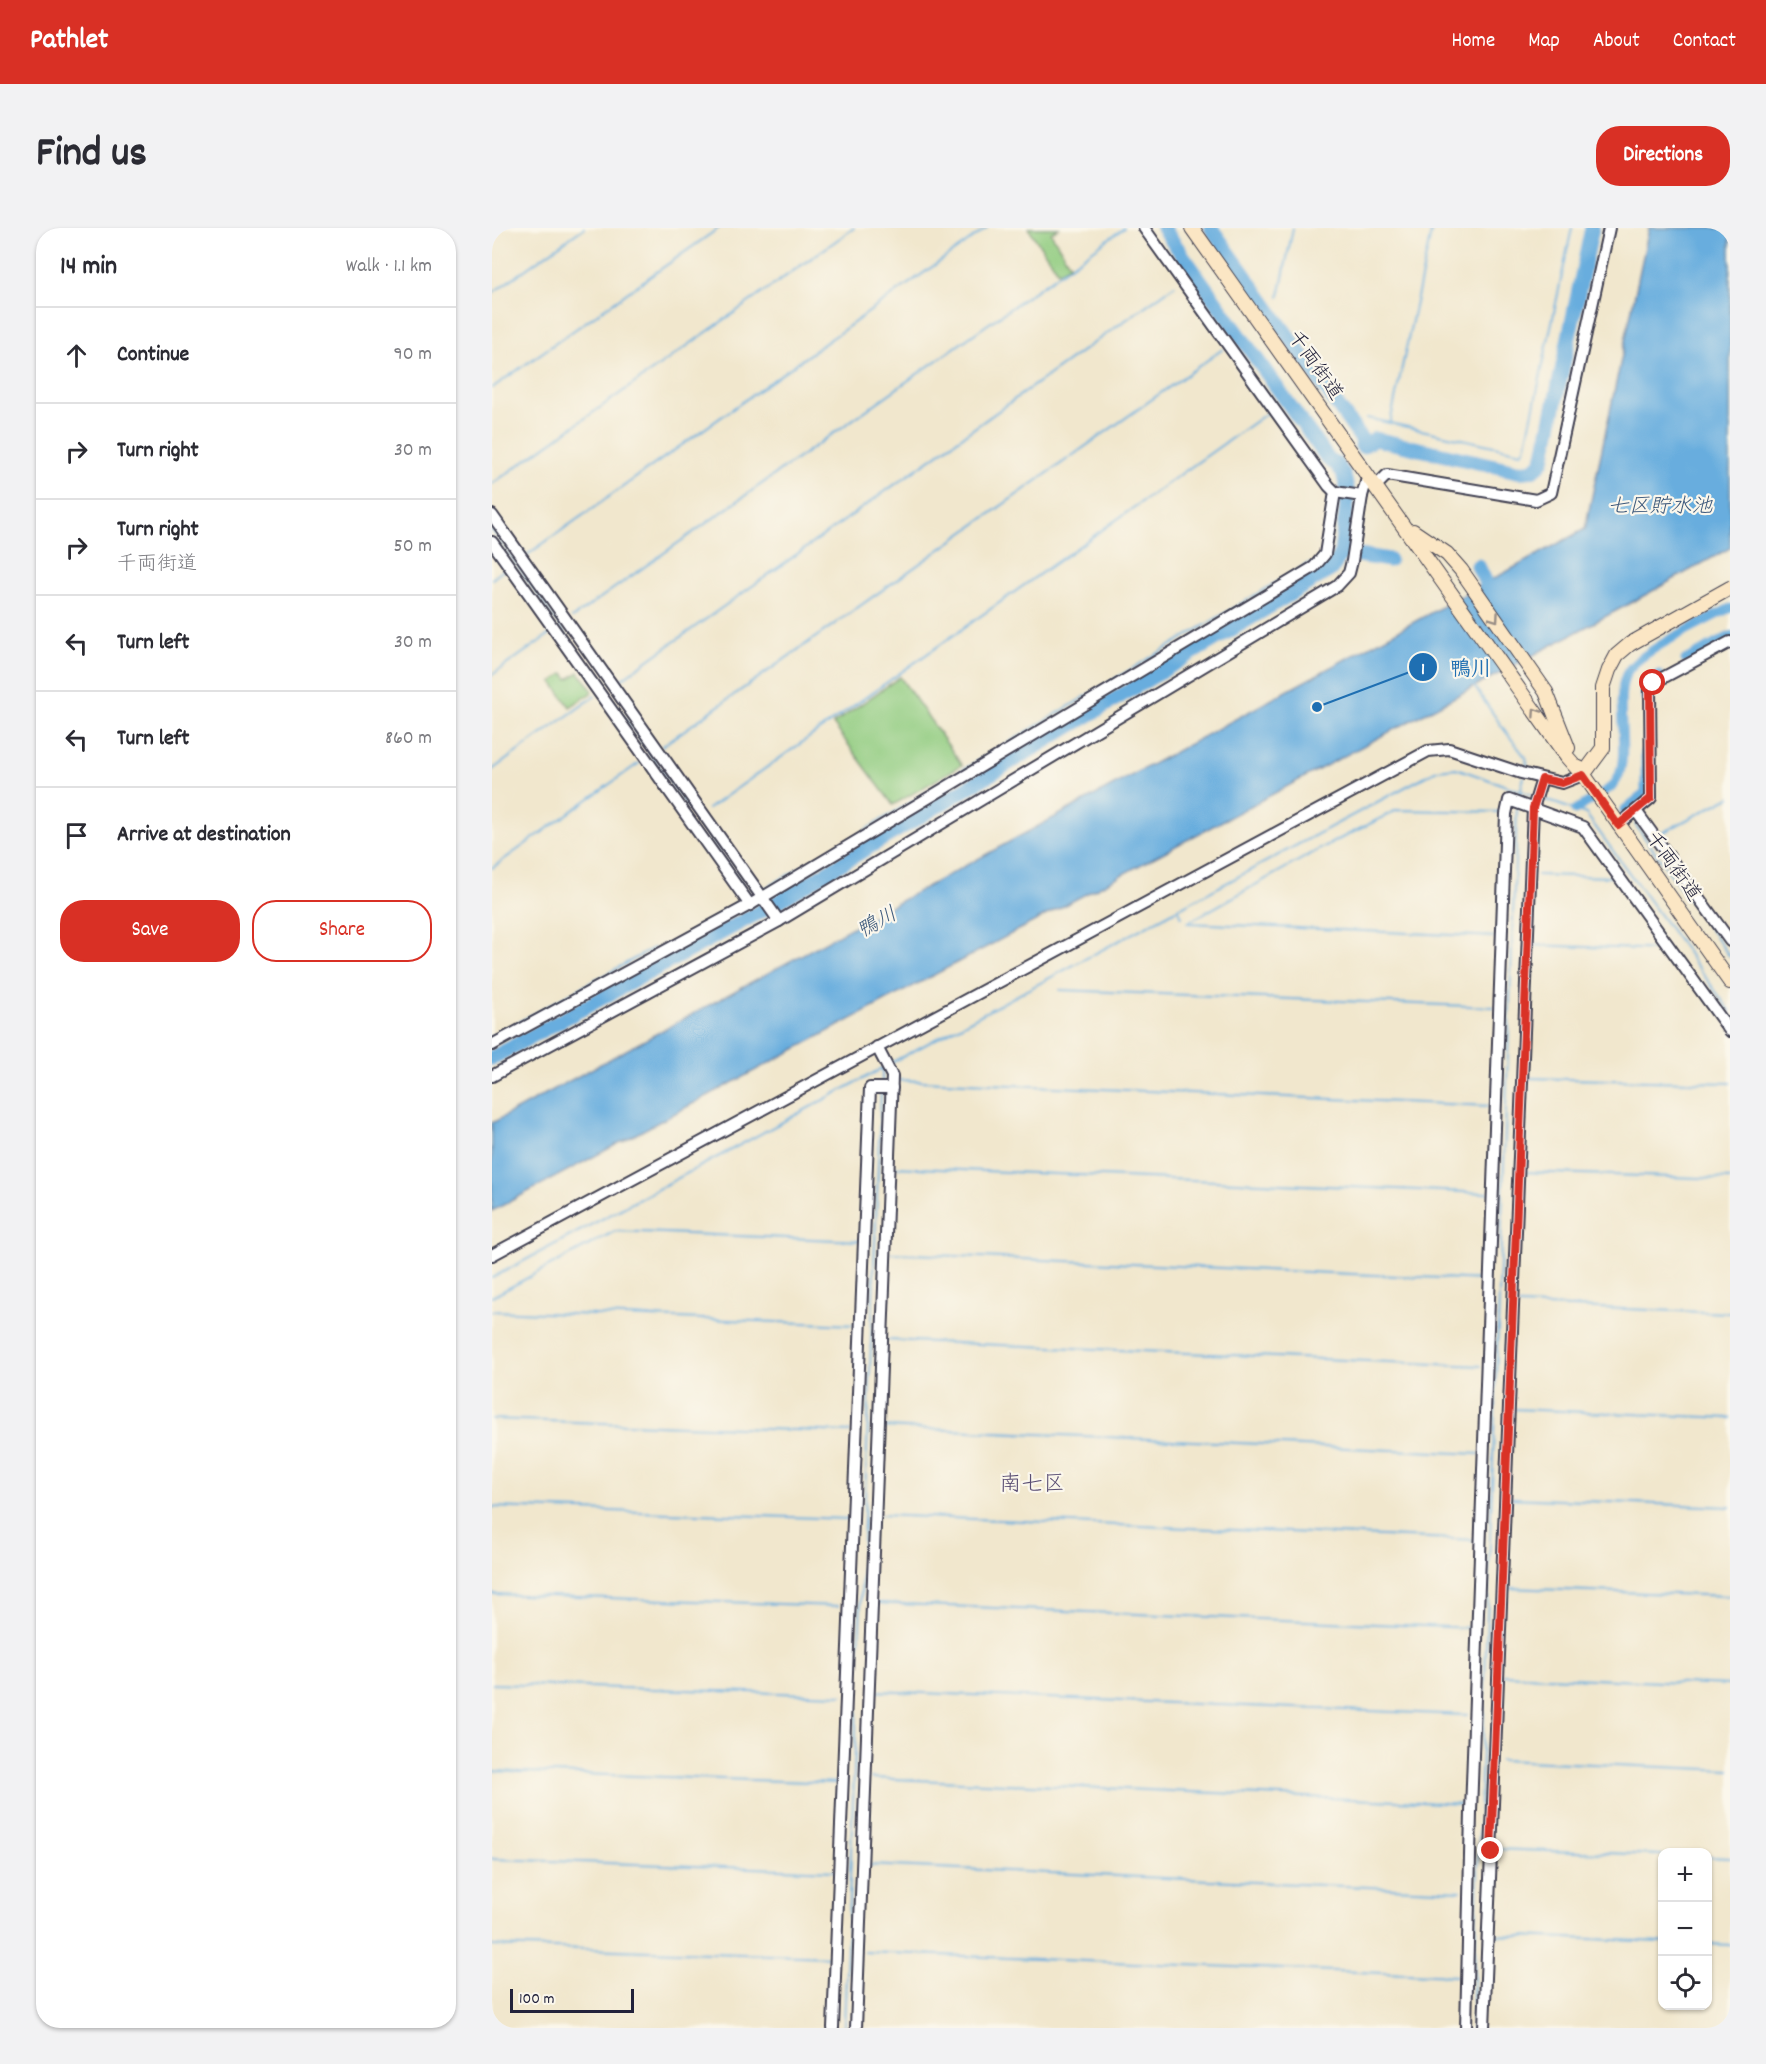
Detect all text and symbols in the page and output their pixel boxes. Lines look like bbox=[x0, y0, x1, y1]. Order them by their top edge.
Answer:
text: Pathlet bbox=[30, 22, 108, 62]
text: Home bbox=[1451, 27, 1495, 57]
text: Map bbox=[1528, 27, 1560, 57]
text: About bbox=[1593, 27, 1640, 57]
text: Contact bbox=[1673, 27, 1736, 57]
text: Find us bbox=[36, 126, 147, 186]
button: Directions bbox=[1596, 126, 1730, 186]
text: 14 min bbox=[60, 249, 117, 286]
text: Walk · 1.1 km bbox=[346, 253, 432, 281]
street label: 千両街道 bbox=[1280, 325, 1348, 407]
icon: ahead bbox=[60, 339, 93, 372]
text: Continue bbox=[117, 340, 189, 371]
text: 90 m bbox=[394, 341, 432, 369]
icon: right bbox=[60, 435, 93, 468]
text: Turn right bbox=[117, 436, 199, 467]
text: 30 m bbox=[394, 437, 432, 465]
water label: 七区貯水池 bbox=[1608, 493, 1713, 523]
text: Turn right bbox=[117, 515, 199, 546]
icon: right bbox=[60, 531, 93, 564]
text: 50 m bbox=[394, 533, 432, 561]
text: 千両街道 bbox=[117, 551, 197, 579]
one-way arrow bbox=[1488, 611, 1499, 622]
icon: left bbox=[60, 627, 93, 660]
text: Turn left bbox=[117, 628, 189, 659]
text: 30 m bbox=[394, 629, 432, 657]
callout: 鴨川 bbox=[1408, 648, 1504, 687]
text: 鴨川 bbox=[1450, 656, 1492, 686]
text: 1 bbox=[1421, 658, 1425, 683]
route start bbox=[1639, 669, 1665, 695]
one-way arrow bbox=[1532, 707, 1543, 718]
icon: left bbox=[60, 723, 93, 756]
text: Turn left bbox=[117, 724, 189, 755]
text: 860 m bbox=[385, 725, 432, 753]
icon: arrive bbox=[60, 819, 93, 852]
text: Arrive at destination bbox=[117, 820, 291, 851]
street label: 千両街道 bbox=[1638, 826, 1706, 908]
button: Save bbox=[60, 900, 240, 962]
button: Share bbox=[252, 900, 432, 962]
water label: 鴨川 bbox=[852, 901, 904, 947]
district label: 南七区 bbox=[999, 1470, 1065, 1501]
route end bbox=[1477, 1837, 1503, 1863]
map controls bbox=[1658, 1848, 1712, 2010]
button: + bbox=[1658, 1848, 1712, 1902]
button: − bbox=[1658, 1902, 1712, 1956]
button: locate bbox=[1658, 1956, 1712, 2010]
scale bar bbox=[510, 1986, 634, 2014]
text: 100 m bbox=[519, 1988, 555, 2011]

